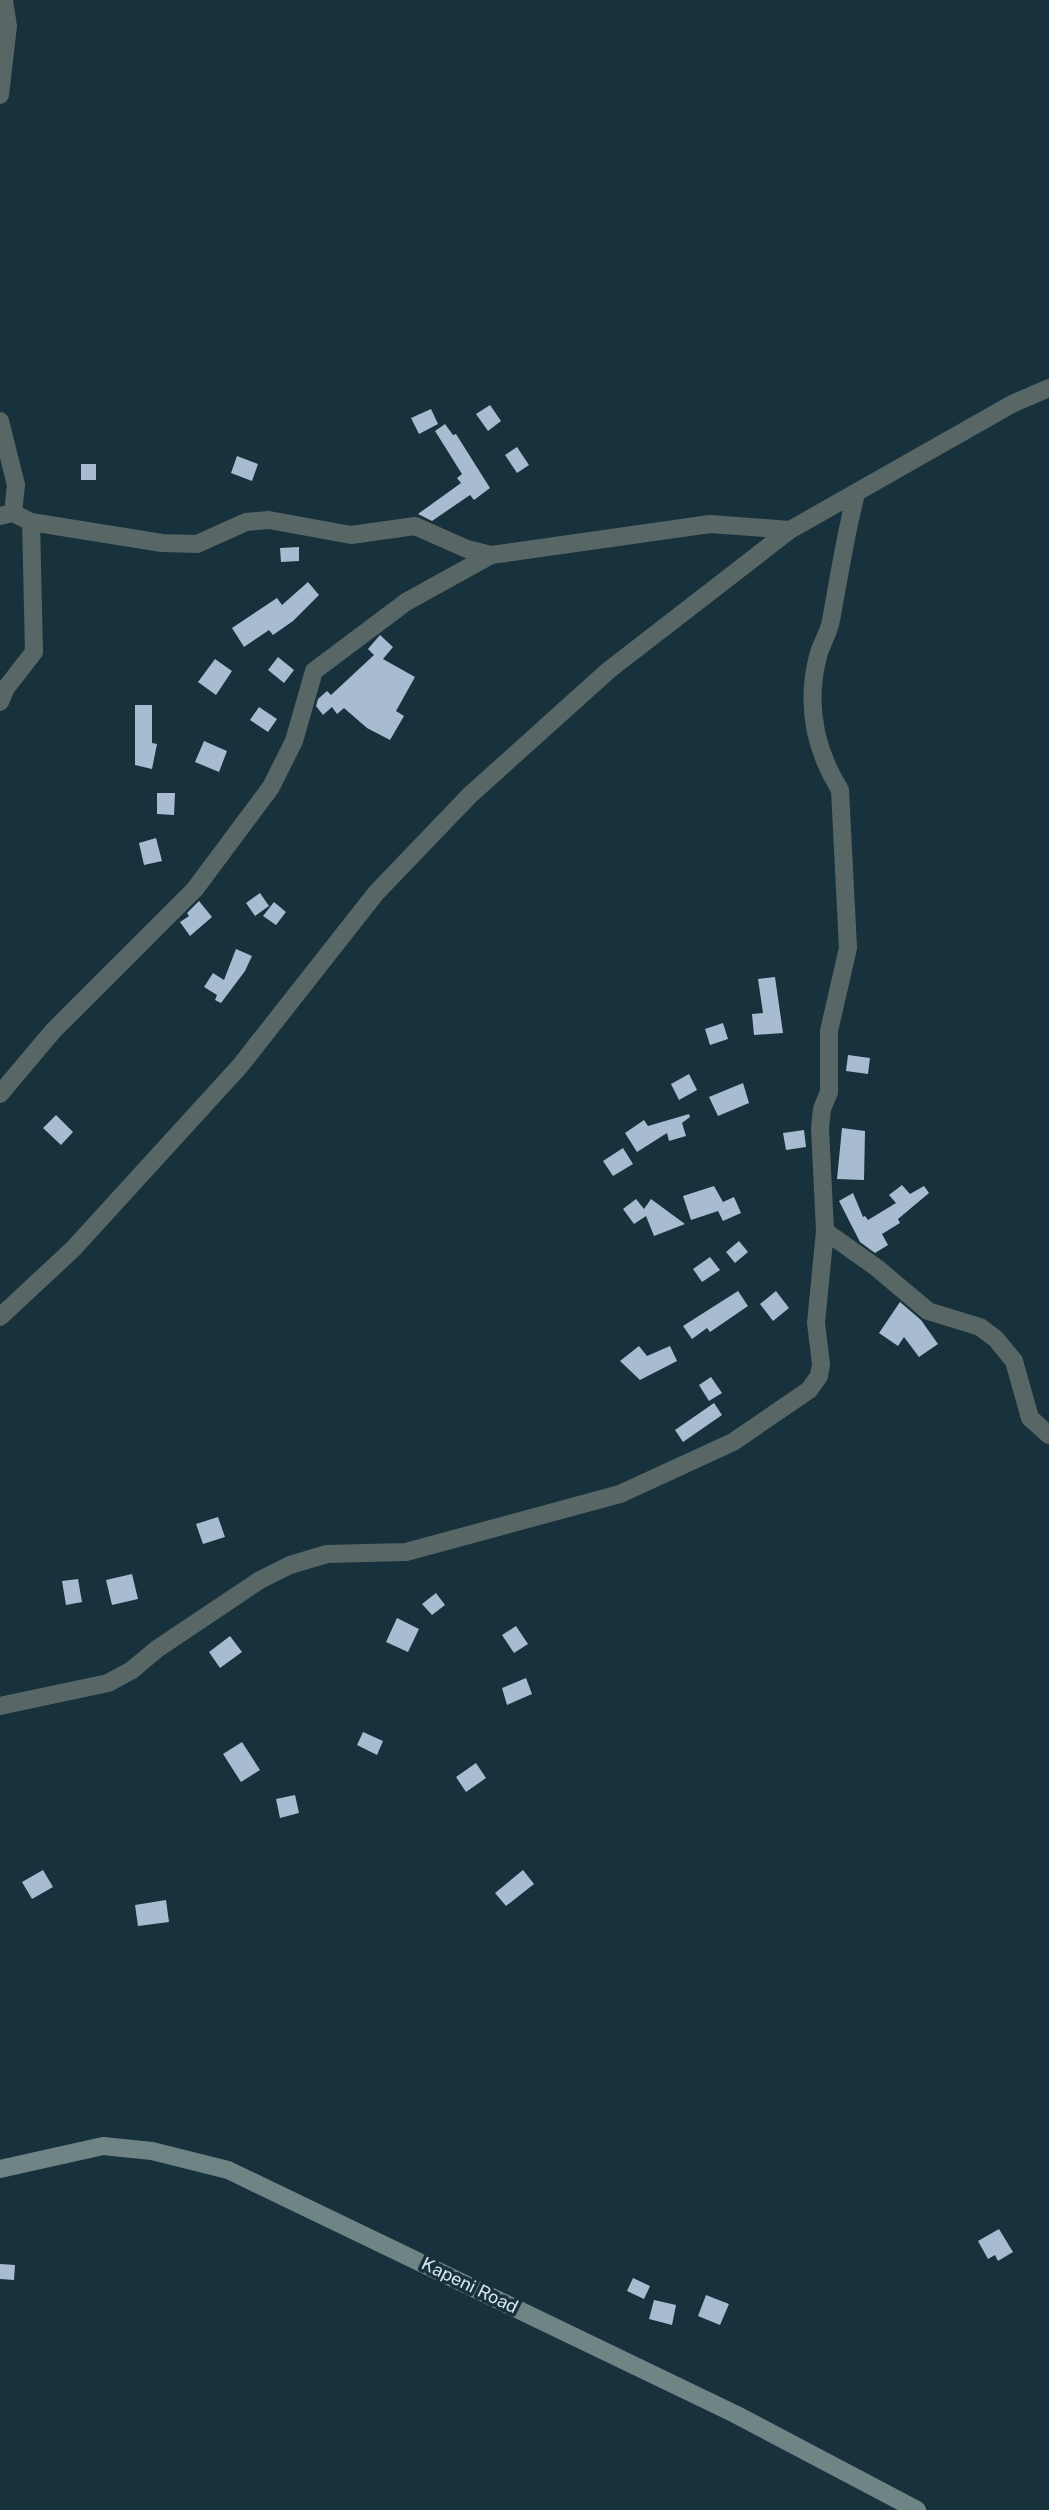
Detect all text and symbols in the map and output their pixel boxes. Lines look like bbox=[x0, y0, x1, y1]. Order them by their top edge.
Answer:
street label: Kapeni Road bbox=[418, 2253, 522, 2317]

